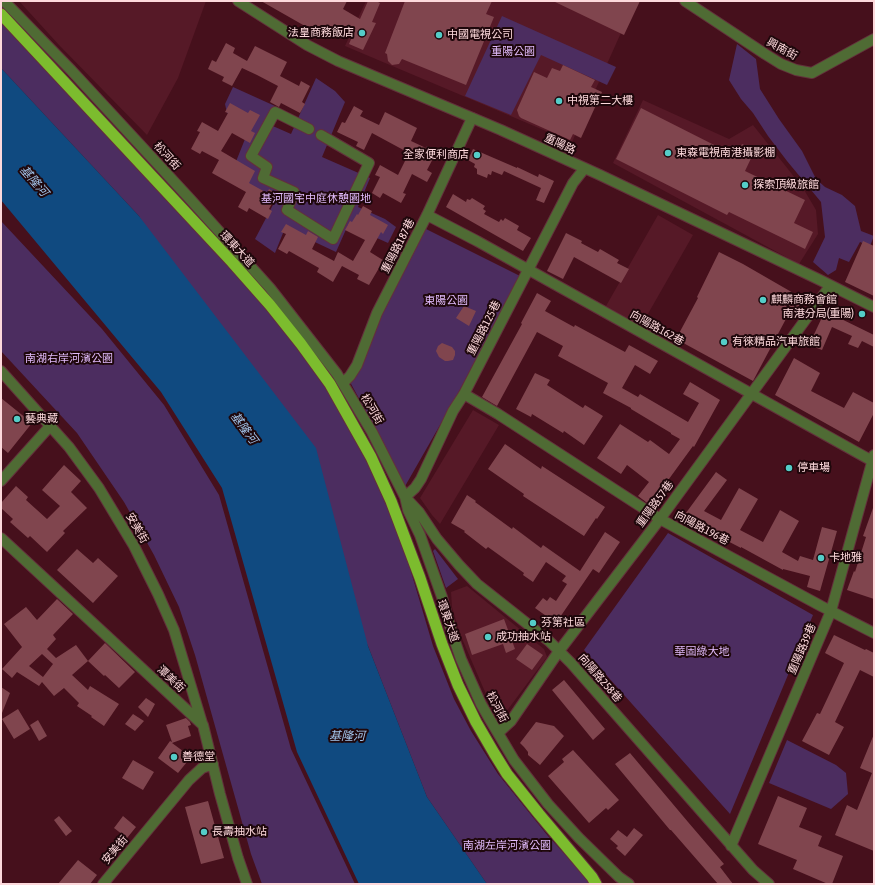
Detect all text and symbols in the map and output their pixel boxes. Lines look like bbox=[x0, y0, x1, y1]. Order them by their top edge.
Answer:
place label: 法皇商務飯店 bbox=[288, 26, 354, 40]
marker: 法皇商務飯店 bbox=[357, 28, 367, 38]
place label: 中國電視公司 bbox=[447, 28, 513, 42]
marker: 中國電視公司 bbox=[434, 30, 444, 40]
street label: 興南街 bbox=[764, 35, 800, 63]
park label: 重陽公園 bbox=[491, 45, 535, 59]
place label: 中視第二大樓 bbox=[567, 94, 633, 108]
marker: 中視第二大樓 bbox=[554, 96, 564, 106]
street label: 重陽路 bbox=[542, 131, 578, 157]
street label: 松河街 bbox=[151, 139, 183, 173]
place label: 東森電視南港攝影棚 bbox=[676, 146, 775, 160]
place label: 全家便利商店 bbox=[403, 148, 469, 162]
marker: 東森電視南港攝影棚 bbox=[663, 148, 673, 158]
marker: 全家便利商店 bbox=[472, 150, 482, 160]
water label: 基隆河 bbox=[17, 163, 51, 199]
place label: 探索頂級旅館 bbox=[753, 178, 819, 192]
marker: 探索頂級旅館 bbox=[740, 180, 750, 190]
park label: 基河國宅中庭休憩園地 bbox=[261, 192, 371, 206]
street label: 重陽路187巷 bbox=[379, 216, 417, 276]
street label: 環東大道 bbox=[217, 228, 257, 270]
place label: 麒麟商務會館 bbox=[771, 293, 837, 307]
park label: 東陽公園 bbox=[424, 294, 468, 308]
marker: 麒麟商務會館 bbox=[758, 295, 768, 305]
street label: 重陽路125巷 bbox=[465, 298, 503, 358]
place label: 南港分局(重陽) bbox=[783, 307, 854, 321]
street label: 向陽路162巷 bbox=[628, 308, 686, 348]
marker: 南港分局(重陽) bbox=[857, 309, 867, 319]
place label: 有徠精品汽車旅館 bbox=[732, 335, 820, 349]
marker: 有徠精品汽車旅館 bbox=[719, 337, 729, 347]
park label: 南湖右岸河濱公園 bbox=[25, 352, 113, 366]
street label: 松河街 bbox=[358, 391, 386, 427]
water label: 基隆河 bbox=[227, 409, 261, 447]
place label: 藝典藏 bbox=[25, 412, 58, 426]
marker: 藝典藏 bbox=[12, 414, 22, 424]
place label: 停車場 bbox=[797, 461, 830, 475]
marker: 停車場 bbox=[784, 463, 794, 473]
street label: 重陽路57巷 bbox=[634, 478, 676, 530]
street label: 向陽路196巷 bbox=[673, 508, 731, 548]
street label: 安美街 bbox=[123, 510, 151, 546]
place label: 卡地雅 bbox=[829, 551, 862, 565]
marker: 卡地雅 bbox=[816, 553, 826, 563]
street label: 環東大道 bbox=[435, 598, 461, 644]
place label: 芬第社區 bbox=[541, 616, 585, 630]
marker: 芬第社區 bbox=[528, 618, 538, 628]
street label: 重陽路39巷 bbox=[785, 621, 819, 677]
place label: 成功抽水站 bbox=[496, 630, 551, 644]
marker: 成功抽水站 bbox=[483, 632, 493, 642]
park label: 華固綠大地 bbox=[675, 645, 729, 659]
street label: 向陽路258巷 bbox=[575, 651, 625, 705]
street label: 潭美街 bbox=[154, 663, 188, 695]
street label: 松河街 bbox=[483, 689, 511, 725]
water label: 基隆河 bbox=[329, 729, 365, 743]
place label: 善德堂 bbox=[182, 750, 215, 764]
marker: 善德堂 bbox=[169, 752, 179, 762]
place label: 長壽抽水站 bbox=[212, 825, 267, 839]
marker: 長壽抽水站 bbox=[199, 827, 209, 837]
street label: 安美街 bbox=[99, 833, 131, 867]
park label: 南湖左岸河濱公園 bbox=[463, 839, 551, 853]

